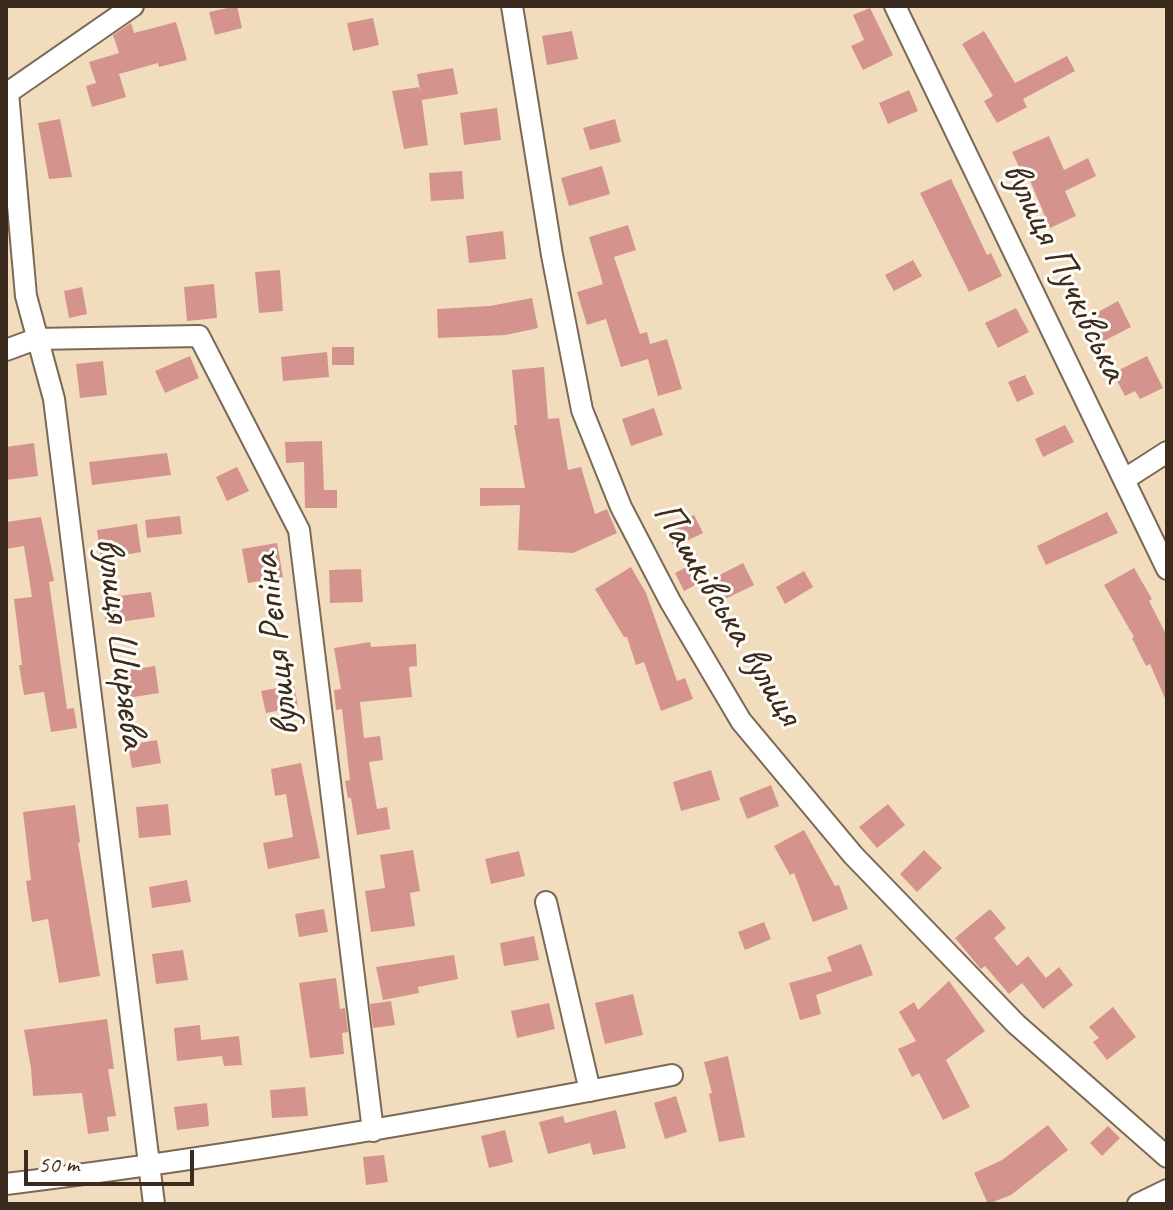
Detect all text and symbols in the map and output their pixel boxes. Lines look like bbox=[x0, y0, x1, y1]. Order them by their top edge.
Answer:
street label: вулиця Пучківська bbox=[990, 154, 1138, 390]
street label: Пашківська вулиця bbox=[641, 493, 813, 735]
street label: вулиця Ширяєва bbox=[83, 535, 157, 751]
street label: вулиця Рєпіна bbox=[242, 551, 312, 739]
scale bar bbox=[28, 1134, 198, 1184]
text: 50 m bbox=[38, 1149, 79, 1179]

